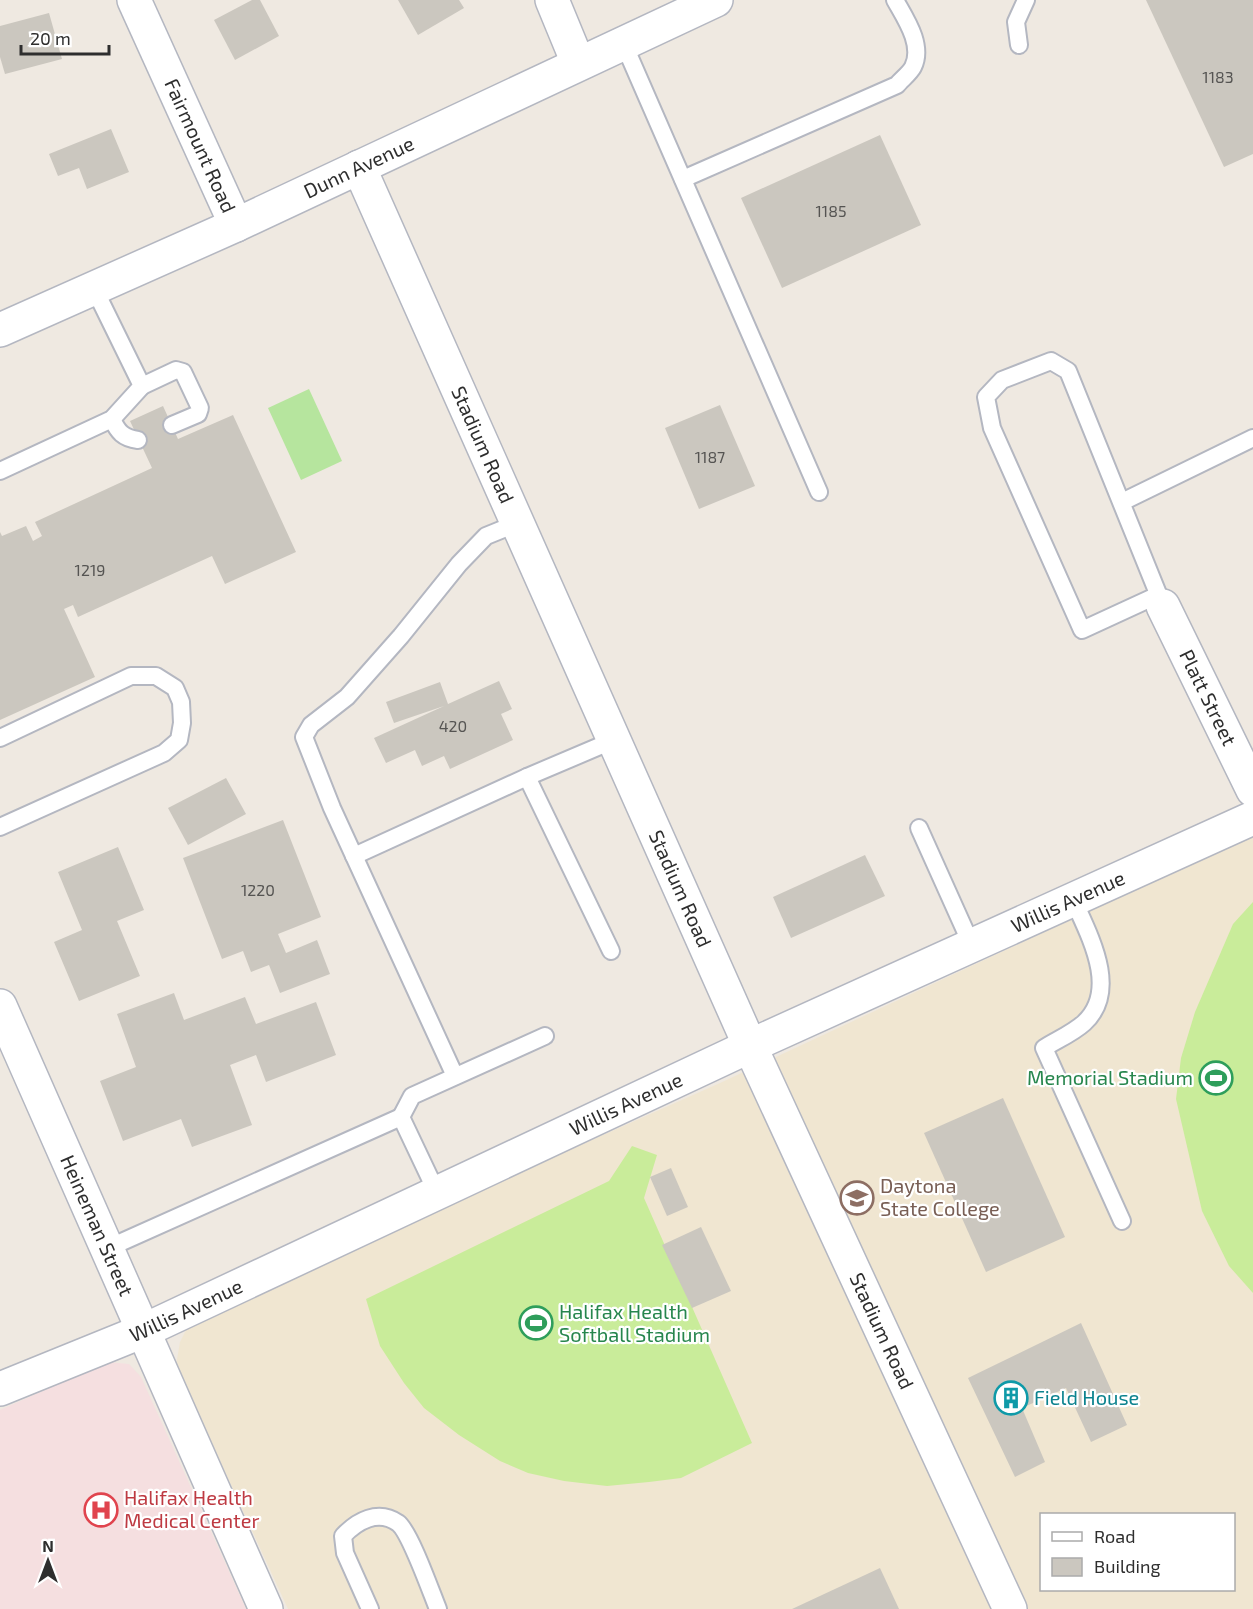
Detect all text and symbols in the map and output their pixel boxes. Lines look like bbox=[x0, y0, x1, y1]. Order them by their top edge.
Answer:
scale bar bbox=[21, 18, 110, 56]
text: 20 m bbox=[30, 27, 71, 49]
house number: 1183 bbox=[1202, 67, 1234, 86]
street label: Fairmount Road bbox=[160, 75, 242, 216]
street label: Dunn Avenue bbox=[299, 130, 417, 203]
house number: 1185 bbox=[815, 201, 847, 220]
street label: Stadium Road bbox=[447, 382, 520, 507]
house number: 1187 bbox=[695, 447, 725, 466]
house number: 1219 bbox=[75, 560, 105, 579]
street label: Platt Street bbox=[1175, 645, 1243, 750]
house number: 420 bbox=[439, 716, 467, 735]
street label: Stadium Road bbox=[644, 826, 717, 951]
street label: Willis Avenue bbox=[1007, 865, 1128, 937]
house number: 1220 bbox=[241, 880, 275, 899]
sports icon: Memorial Stadium bbox=[1198, 1060, 1234, 1096]
place label: Memorial Stadium bbox=[1027, 1065, 1193, 1089]
street label: Willis Avenue bbox=[565, 1066, 686, 1140]
street label: Heineman Street bbox=[56, 1151, 140, 1300]
place label: Daytona State College bbox=[880, 1173, 1000, 1220]
school or university icon: Daytona State College bbox=[839, 1180, 875, 1216]
street label: Stadium Road bbox=[845, 1269, 920, 1393]
street label: Willis Avenue bbox=[126, 1273, 246, 1346]
place label: Halifax Health Softball Stadium bbox=[559, 1299, 710, 1346]
sports icon: Halifax Health Softball Stadium bbox=[518, 1305, 554, 1341]
building icon: Field House bbox=[993, 1380, 1029, 1416]
place label: Field House bbox=[1034, 1385, 1139, 1409]
place label: Halifax Health Medical Center bbox=[124, 1485, 260, 1532]
hospital icon: Halifax Health Medical Center bbox=[83, 1492, 119, 1528]
legend bbox=[1040, 1513, 1235, 1591]
text: Road bbox=[1094, 1525, 1135, 1547]
north arrow bbox=[18, 1531, 78, 1591]
text: N bbox=[42, 1536, 54, 1555]
text: Building bbox=[1094, 1555, 1161, 1577]

